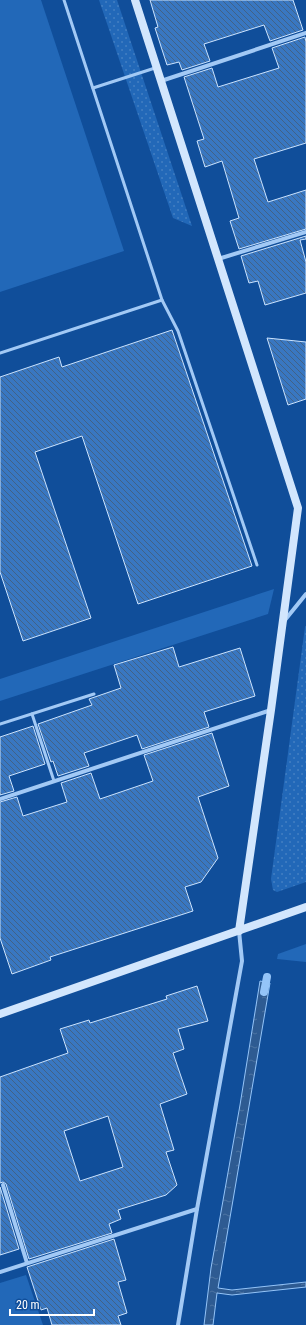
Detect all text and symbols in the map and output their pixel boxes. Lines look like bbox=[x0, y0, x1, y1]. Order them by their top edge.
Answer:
scale bar bbox=[10, 1291, 94, 1317]
text: 20 m bbox=[16, 1298, 40, 1312]

